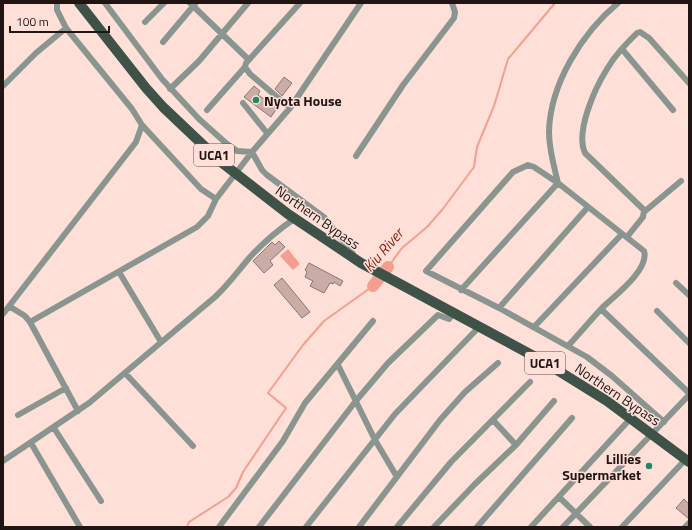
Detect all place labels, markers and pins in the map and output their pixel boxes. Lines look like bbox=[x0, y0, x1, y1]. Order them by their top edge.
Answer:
place label: Nyota House bbox=[264, 90, 342, 111]
marker: Nyota House bbox=[251, 95, 261, 105]
place label: Lillies Supermarket bbox=[562, 448, 641, 485]
marker: Lillies Supermarket bbox=[644, 461, 654, 471]

